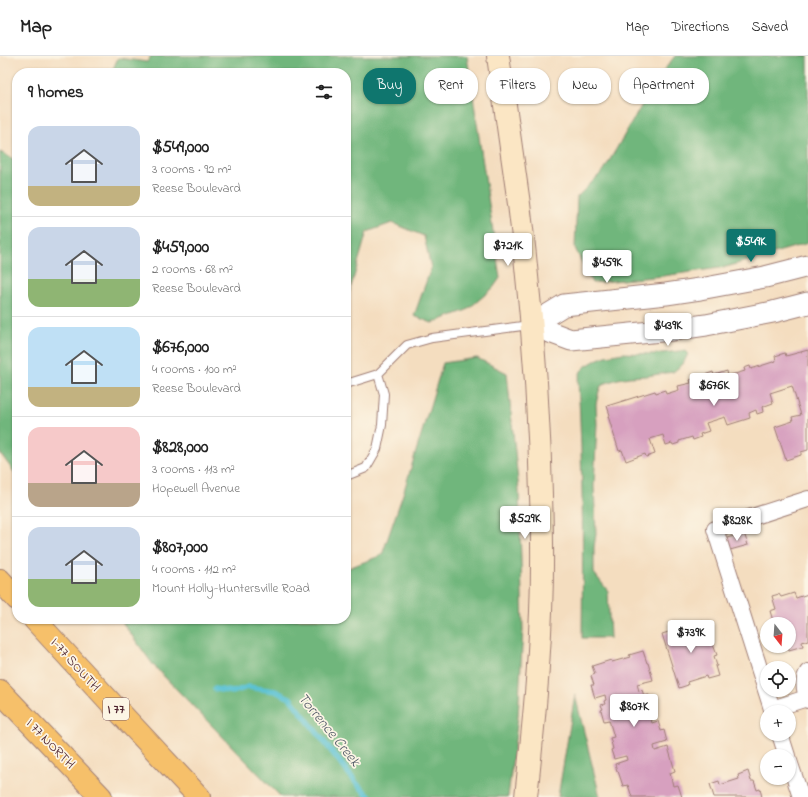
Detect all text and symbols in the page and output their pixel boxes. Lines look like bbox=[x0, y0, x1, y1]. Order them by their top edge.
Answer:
text: Map bbox=[20, 14, 52, 41]
text: Map bbox=[626, 17, 649, 38]
text: Directions bbox=[671, 17, 729, 38]
text: Saved bbox=[751, 17, 788, 38]
chip: Buy bbox=[363, 68, 416, 104]
chip: Rent bbox=[424, 68, 478, 104]
chip: Filters bbox=[486, 68, 550, 104]
chip: New bbox=[558, 68, 611, 104]
chip: Apartment bbox=[619, 68, 709, 104]
text: 9 homes bbox=[28, 80, 84, 105]
icon: filters bbox=[313, 81, 335, 103]
text: $549,000 bbox=[152, 135, 209, 160]
icon: home bbox=[60, 142, 108, 190]
text: 3 rooms · 92 m² bbox=[152, 160, 232, 179]
text: Reese Boulevard bbox=[152, 179, 241, 198]
pin: $549K bbox=[723, 229, 779, 263]
text: $549K bbox=[736, 232, 766, 251]
pin: $721K bbox=[480, 233, 536, 267]
text: $459,000 bbox=[152, 235, 209, 260]
text: $721K bbox=[493, 236, 523, 255]
icon: home bbox=[60, 243, 108, 291]
pin: $459K bbox=[579, 250, 635, 284]
text: $459K bbox=[592, 253, 622, 272]
text: 2 rooms · 68 m² bbox=[152, 260, 233, 279]
text: Reese Boulevard bbox=[152, 279, 241, 298]
pin: $439K bbox=[640, 313, 696, 347]
text: $439K bbox=[654, 316, 682, 335]
text: $676,000 bbox=[152, 335, 209, 360]
icon: home bbox=[60, 343, 108, 391]
text: 4 rooms · 100 m² bbox=[152, 360, 237, 379]
pin: $676K bbox=[686, 373, 742, 407]
text: $676K bbox=[699, 376, 729, 395]
text: Reese Boulevard bbox=[152, 379, 241, 398]
text: $828,000 bbox=[152, 435, 208, 460]
icon: home bbox=[60, 443, 108, 491]
text: 3 rooms · 113 m² bbox=[152, 460, 235, 479]
text: Hopewell Avenue bbox=[152, 479, 240, 498]
pin: $529K bbox=[497, 506, 553, 540]
pin: $828K bbox=[709, 508, 765, 542]
text: $529K bbox=[509, 509, 541, 528]
text: $828K bbox=[722, 511, 752, 530]
text: $807,000 bbox=[152, 535, 208, 560]
icon: home bbox=[60, 543, 108, 591]
text: 4 rooms · 112 m² bbox=[152, 560, 236, 579]
text: Mount Holly-Huntersville Road bbox=[152, 579, 310, 598]
north arrow bbox=[760, 617, 796, 653]
map controls bbox=[760, 617, 796, 785]
pin: $739K bbox=[663, 620, 719, 654]
text: $739K bbox=[677, 623, 705, 642]
street label: I-77 SOUTH bbox=[45, 633, 105, 697]
button: locate bbox=[760, 661, 796, 697]
water label: Torrence Creek bbox=[292, 688, 367, 773]
pin: $807K bbox=[606, 694, 662, 728]
text: $807K bbox=[619, 697, 649, 716]
road number: I 77 bbox=[103, 698, 129, 720]
button: + bbox=[760, 705, 796, 741]
street label: I 77 NORTH bbox=[20, 714, 80, 774]
button: − bbox=[760, 749, 796, 785]

